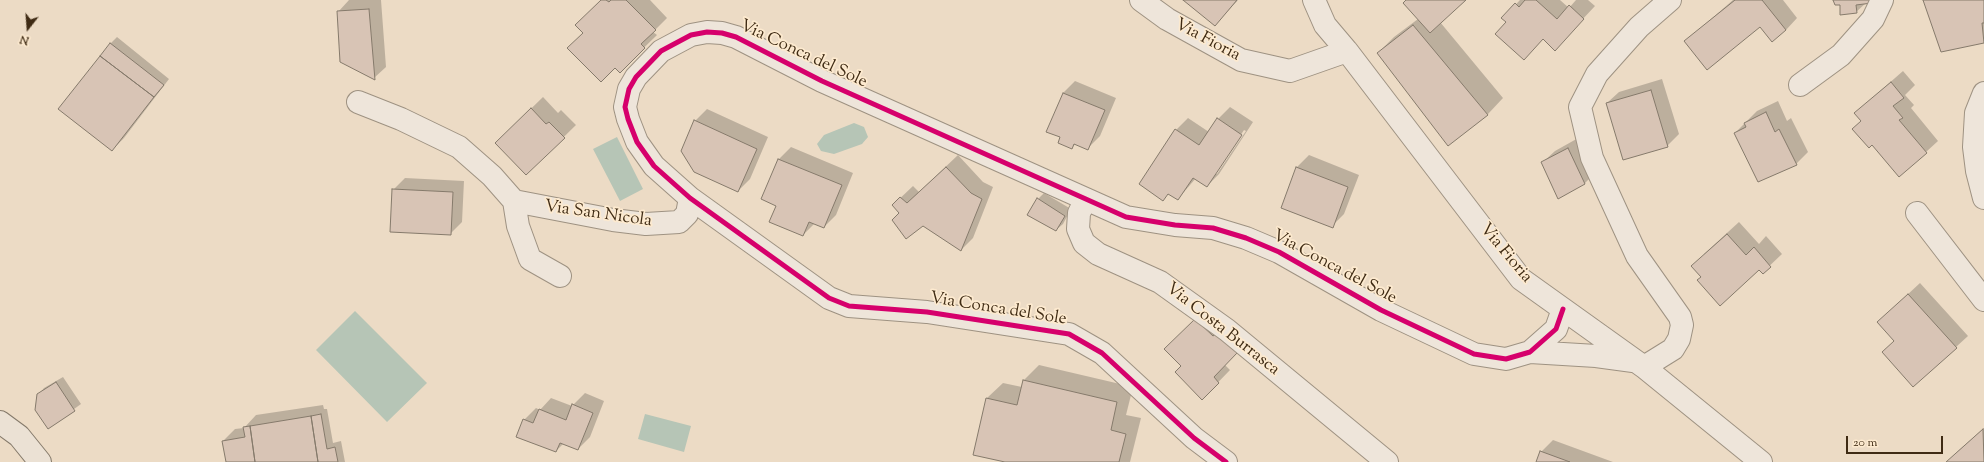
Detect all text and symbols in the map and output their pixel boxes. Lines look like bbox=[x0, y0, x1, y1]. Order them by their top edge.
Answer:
north arrow bbox=[8, 8, 48, 48]
street label: Via Fioria bbox=[1171, 15, 1243, 67]
street label: Via Conca del Sole bbox=[736, 17, 870, 93]
text: N bbox=[18, 31, 31, 48]
street label: Via San Nicola bbox=[543, 197, 653, 233]
street label: Via Fioria bbox=[1474, 220, 1536, 288]
street label: Via Conca del Sole bbox=[1268, 227, 1400, 309]
street label: Via Costa Burrasca bbox=[1161, 279, 1283, 381]
street label: Via Conca del Sole bbox=[928, 289, 1068, 331]
scale bar bbox=[1848, 428, 1945, 454]
text: 20 m bbox=[1853, 434, 1877, 452]

